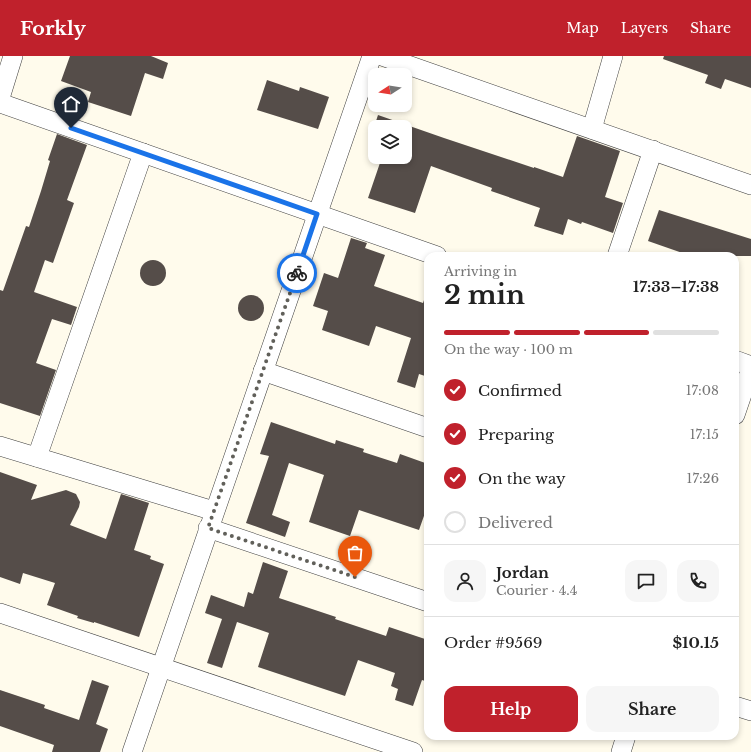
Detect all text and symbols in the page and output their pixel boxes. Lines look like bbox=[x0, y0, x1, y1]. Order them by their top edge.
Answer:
text: Forkly bbox=[20, 17, 86, 40]
text: Map bbox=[566, 19, 599, 37]
text: Layers bbox=[621, 19, 668, 37]
text: Share bbox=[690, 19, 731, 37]
north arrow bbox=[368, 68, 412, 112]
map controls bbox=[368, 68, 412, 164]
pin bbox=[54, 87, 88, 128]
icon: home bbox=[60, 93, 82, 115]
button: layers bbox=[368, 120, 412, 164]
courier bbox=[277, 253, 317, 293]
icon: bike bbox=[286, 262, 308, 284]
text: Arriving in bbox=[444, 263, 517, 280]
text: 17:33–17:38 bbox=[633, 277, 719, 296]
text: 2 min bbox=[444, 279, 525, 311]
text: On the way · 100 m bbox=[444, 341, 573, 358]
icon: check bbox=[444, 379, 466, 401]
text: Confirmed bbox=[478, 381, 562, 400]
text: 17:08 bbox=[686, 382, 719, 399]
icon: check bbox=[444, 423, 466, 445]
text: Preparing bbox=[478, 425, 554, 444]
text: 17:15 bbox=[690, 426, 719, 443]
icon: check bbox=[444, 467, 466, 489]
text: On the way bbox=[478, 469, 566, 488]
text: 17:26 bbox=[687, 470, 719, 487]
text: Delivered bbox=[478, 513, 553, 532]
pin bbox=[338, 536, 372, 577]
icon: bag bbox=[344, 542, 366, 564]
button: person bbox=[444, 560, 486, 602]
button: chat bbox=[625, 560, 667, 602]
button: phone bbox=[677, 560, 719, 602]
text: Jordan bbox=[496, 563, 549, 582]
text: Courier · 4.4 bbox=[496, 582, 577, 599]
text: Order #9569 bbox=[444, 633, 542, 652]
text: $10.15 bbox=[672, 633, 719, 652]
button: Help bbox=[444, 686, 578, 732]
button: Share bbox=[586, 686, 719, 732]

